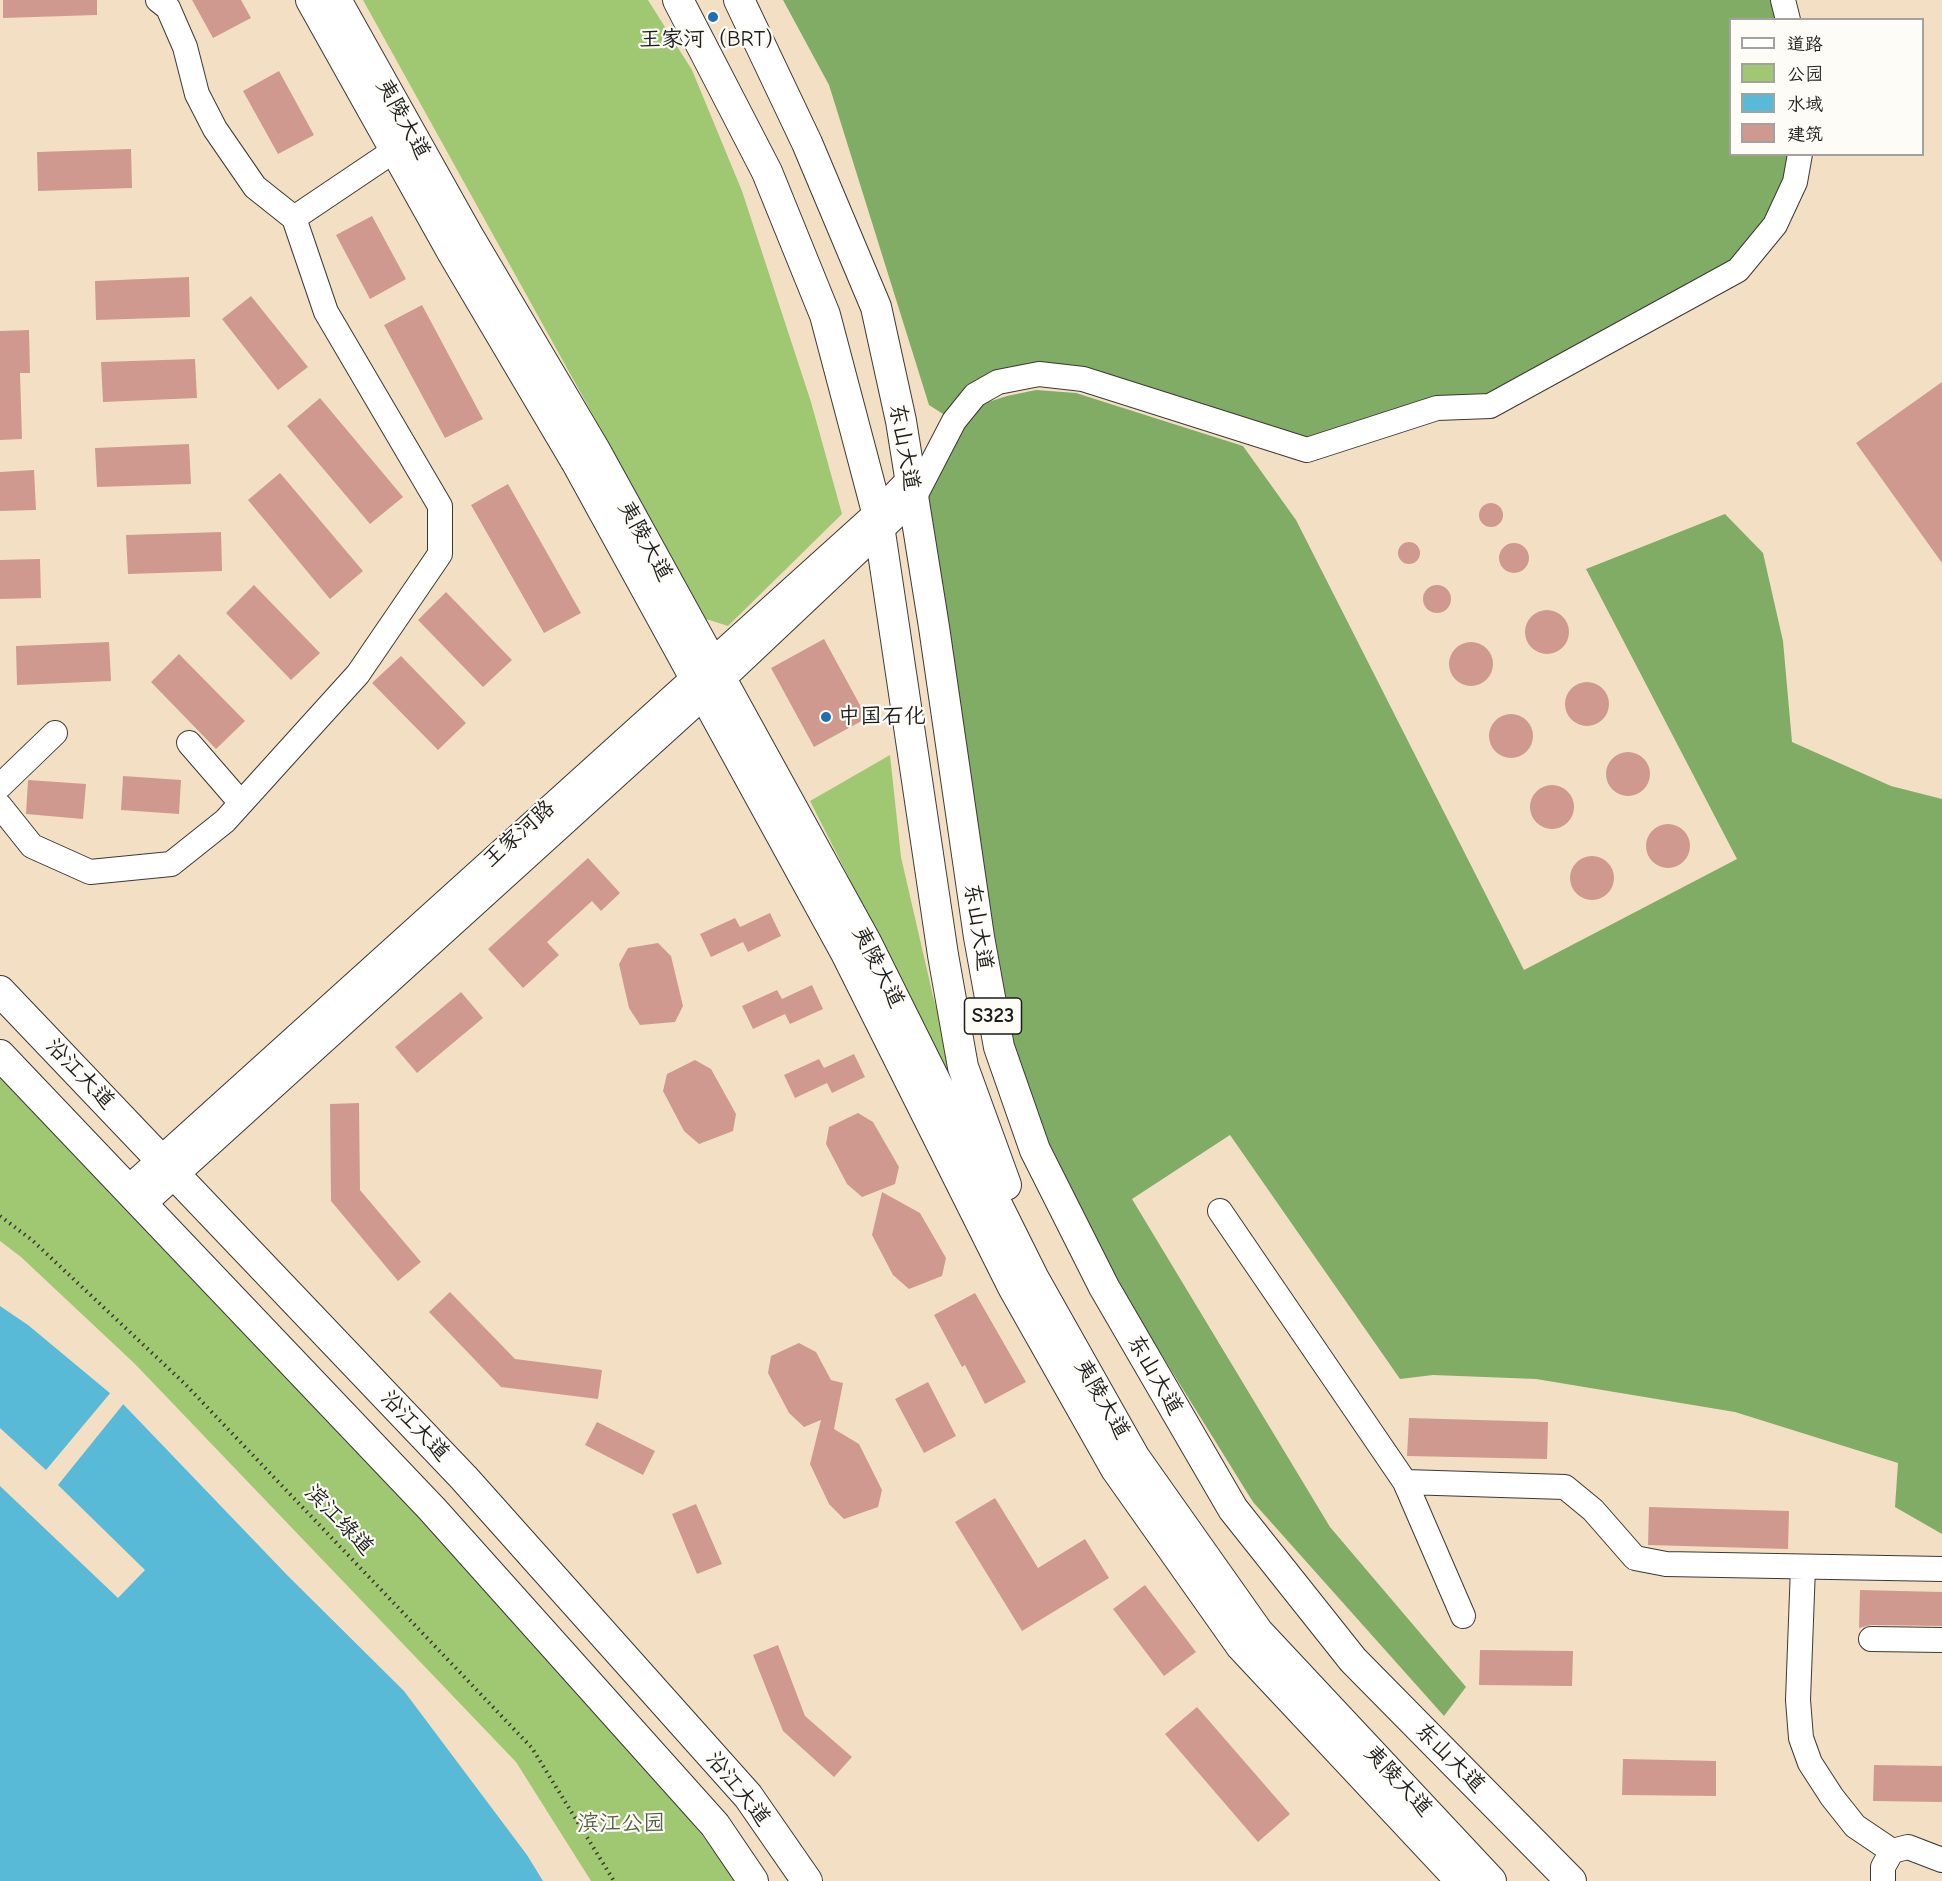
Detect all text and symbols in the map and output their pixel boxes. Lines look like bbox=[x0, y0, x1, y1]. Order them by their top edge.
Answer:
marker: 王家河（BRT） bbox=[706, 10, 720, 24]
legend bbox=[1729, 18, 1924, 156]
place label: 王家河（BRT） bbox=[639, 27, 787, 53]
text: 道路 bbox=[1787, 34, 1823, 55]
text: 公园 bbox=[1787, 64, 1823, 85]
street label: 夷陵大道 bbox=[370, 74, 436, 164]
text: 水域 bbox=[1787, 94, 1823, 115]
text: 建筑 bbox=[1787, 124, 1823, 145]
street label: 东山大道 bbox=[883, 401, 925, 493]
street label: 夷陵大道 bbox=[612, 496, 678, 586]
place label: 中国石化 bbox=[838, 704, 926, 730]
marker: 中国石化 bbox=[819, 710, 833, 724]
street label: 王家河路 bbox=[477, 795, 561, 873]
street label: 东山大道 bbox=[958, 881, 998, 973]
street label: 夷陵大道 bbox=[846, 922, 910, 1012]
road number: S323 bbox=[964, 998, 1022, 1034]
street label: 沿江大道 bbox=[40, 1033, 120, 1115]
street label: 东山大道 bbox=[1122, 1330, 1188, 1420]
street label: 夷陵大道 bbox=[1069, 1354, 1135, 1444]
street label: 沿江大道 bbox=[375, 1385, 455, 1467]
street label: 滨江绿道 bbox=[299, 1479, 379, 1561]
street label: 东山大道 bbox=[1410, 1718, 1490, 1798]
street label: 夷陵大道 bbox=[1358, 1740, 1438, 1822]
street label: 沿江大道 bbox=[700, 1746, 776, 1832]
park label: 滨江公园 bbox=[577, 1811, 665, 1837]

